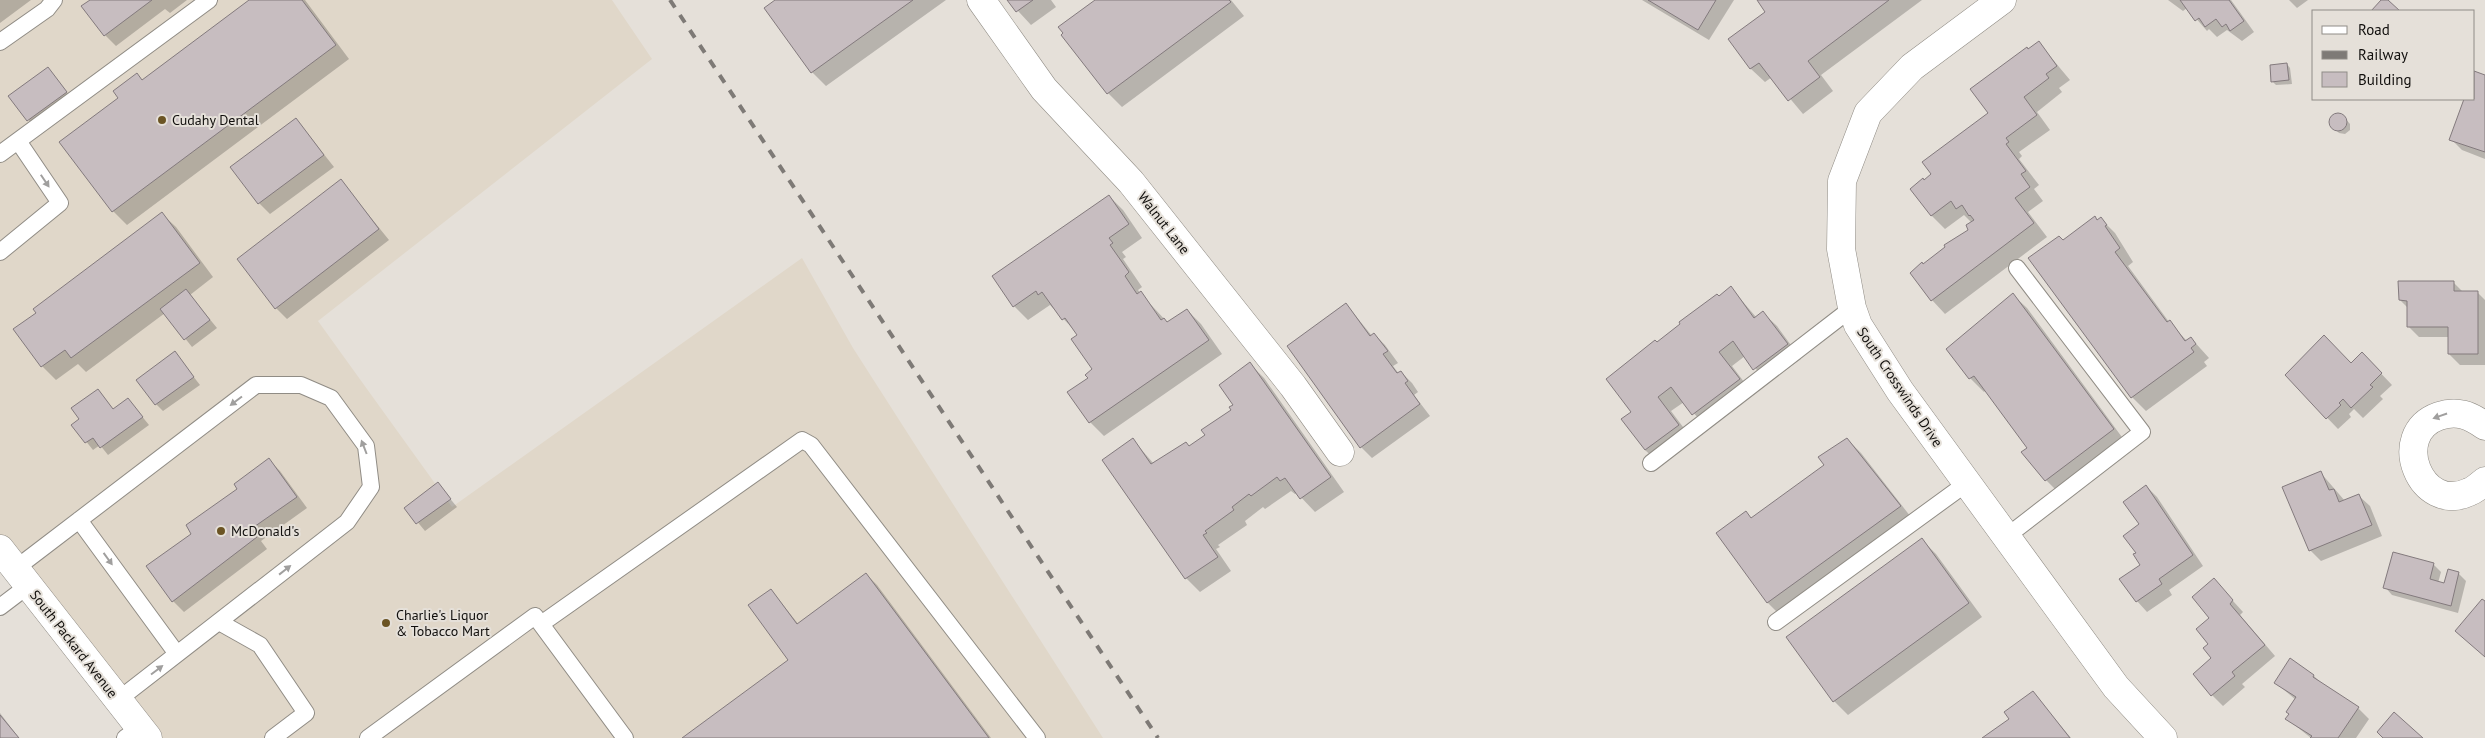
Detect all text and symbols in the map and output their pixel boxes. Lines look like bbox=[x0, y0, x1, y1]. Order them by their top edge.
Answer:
legend bbox=[2312, 10, 2475, 100]
text: Road bbox=[2358, 20, 2390, 39]
text: Railway bbox=[2358, 45, 2408, 64]
text: Building bbox=[2358, 70, 2412, 89]
place label: Cudahy Dental bbox=[172, 111, 259, 129]
marker: Cudahy Dental bbox=[156, 114, 168, 126]
one-way arrow bbox=[40, 174, 50, 188]
street label: Walnut Lane bbox=[1134, 188, 1194, 258]
street label: South Crosswinds Drive bbox=[1853, 324, 1947, 450]
one-way arrow bbox=[230, 395, 243, 406]
one-way arrow bbox=[2433, 413, 2448, 420]
one-way arrow bbox=[360, 439, 368, 454]
place label: McDonald's bbox=[231, 522, 299, 540]
marker: McDonald's bbox=[215, 525, 227, 537]
one-way arrow bbox=[102, 552, 113, 565]
one-way arrow bbox=[278, 565, 291, 576]
street label: South Packard Avenue bbox=[26, 586, 122, 702]
place label: Charlie's Liquor & Tobacco Mart bbox=[396, 606, 490, 640]
marker: Charlie's Liquor & Tobacco Mart bbox=[380, 617, 392, 629]
one-way arrow bbox=[150, 664, 163, 675]

